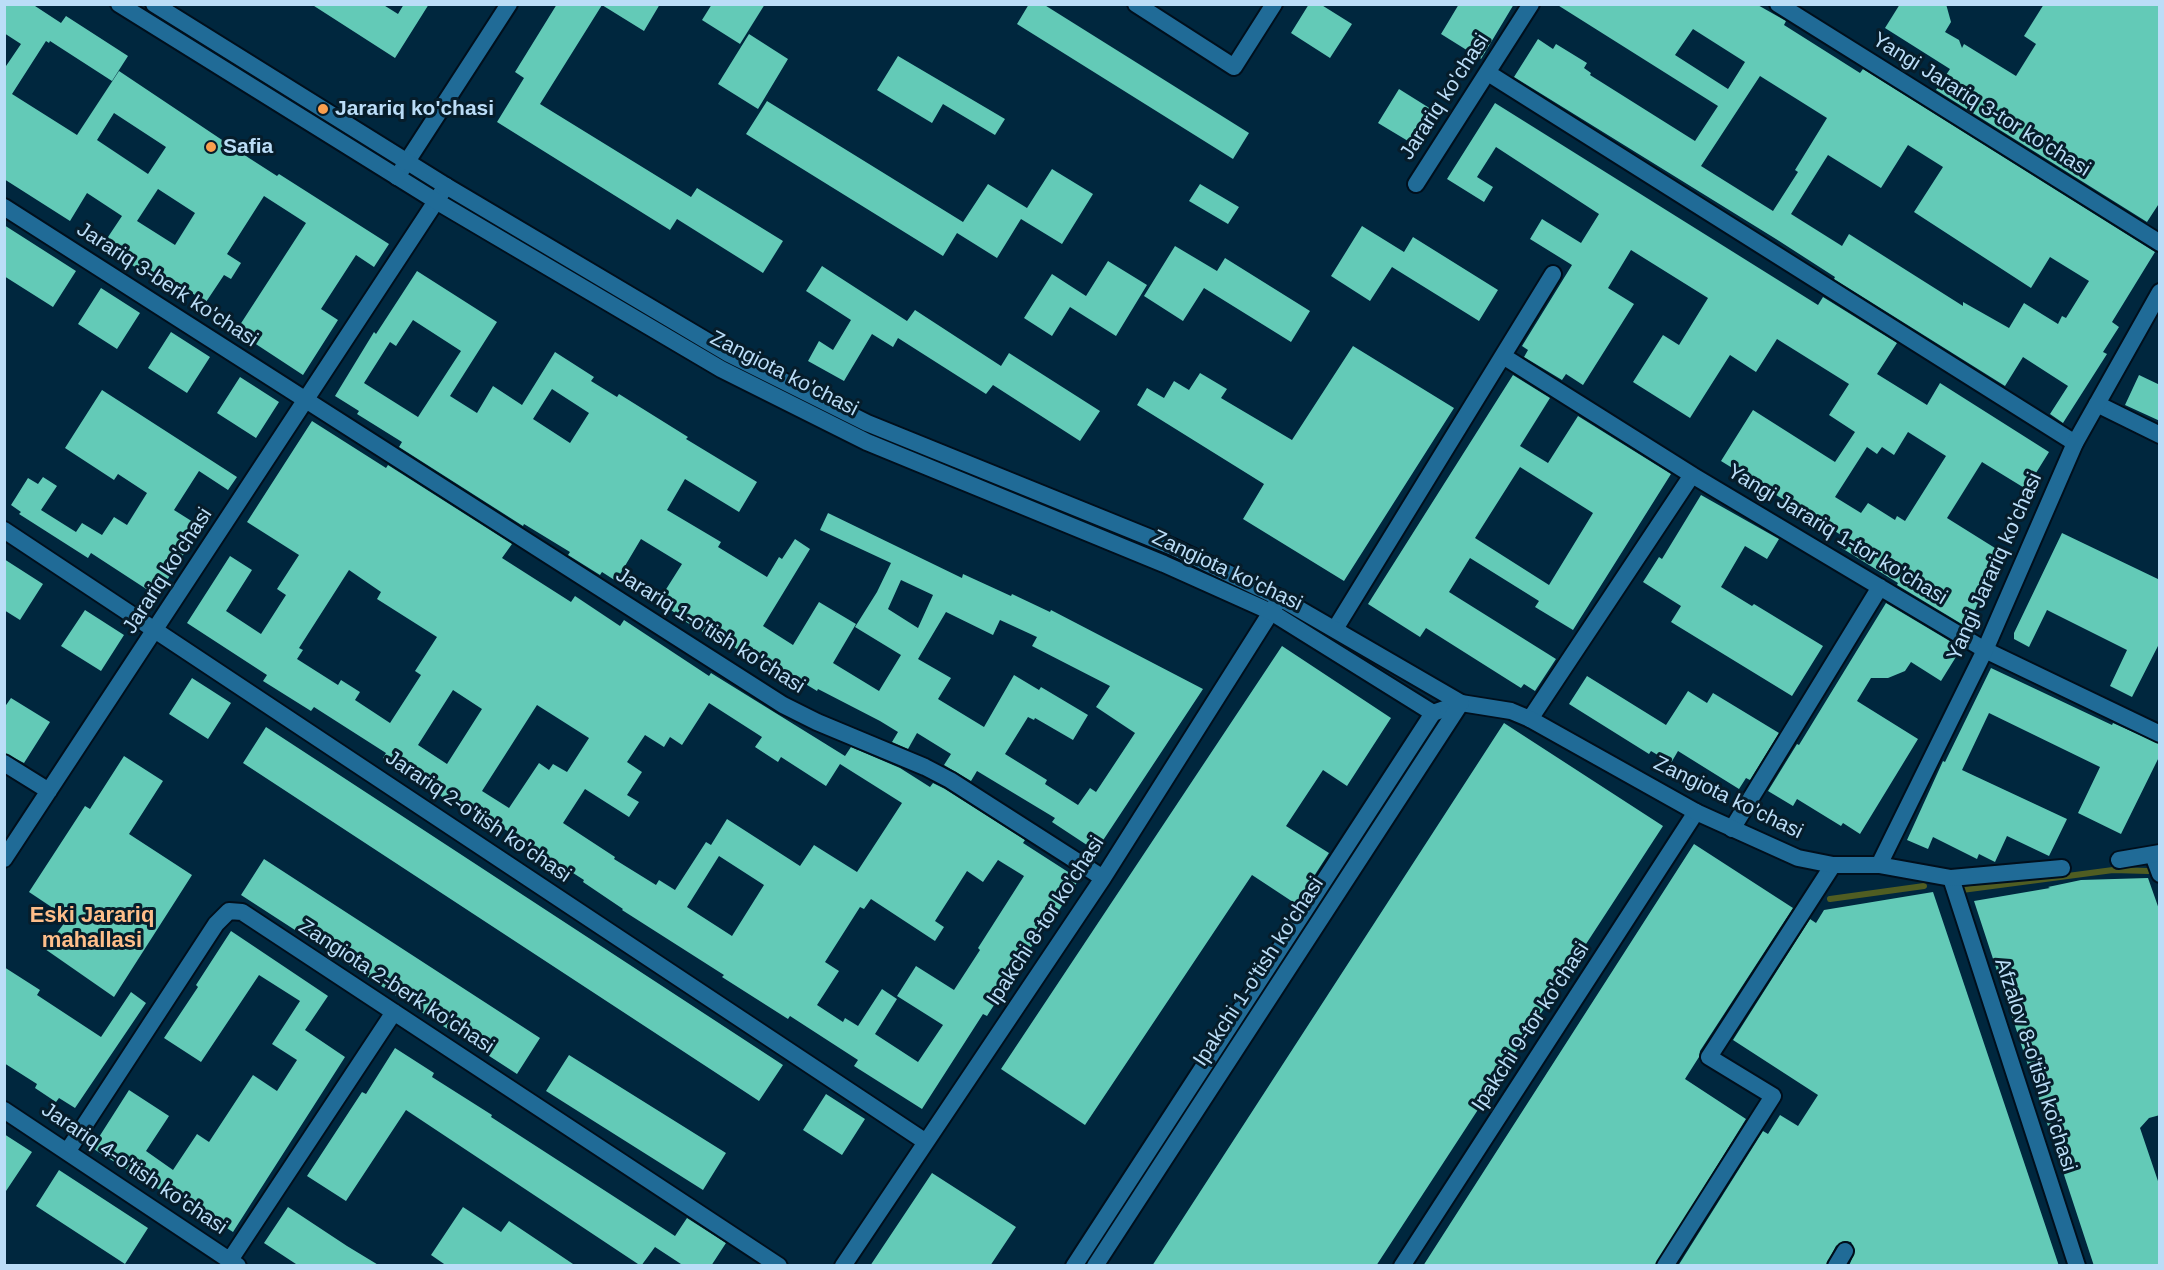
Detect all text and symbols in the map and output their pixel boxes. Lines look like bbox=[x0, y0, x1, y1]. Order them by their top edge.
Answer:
street label: Yangi Jarariq 3-tor ko'chasi bbox=[1867, 27, 2095, 183]
street label: Jarariq ko'chasi bbox=[1395, 29, 1495, 165]
place label: Jarariq ko'chasi bbox=[335, 96, 494, 122]
marker: Jarariq ko'chasi bbox=[316, 102, 330, 116]
place label: Safia bbox=[223, 134, 273, 160]
marker: Safia bbox=[204, 140, 218, 154]
street label: Jarariq 3-berk ko'chasi bbox=[72, 217, 262, 353]
street label: Zangiota ko'chasi bbox=[706, 326, 862, 422]
street label: Yangi Jarariq 1-tor ko'chasi bbox=[1722, 459, 1952, 611]
street label: Yangi Jarariq ko'chasi bbox=[1942, 469, 2048, 665]
street label: Jarariq ko'chasi bbox=[118, 503, 218, 639]
street label: Zangiota ko'chasi bbox=[1148, 525, 1306, 617]
street label: Jarariq 1-o'tish ko'chasi bbox=[611, 563, 809, 699]
street label: Jarariq 2-o'tish ko'chasi bbox=[381, 746, 575, 888]
street label: Zangiota ko'chasi bbox=[1649, 751, 1807, 845]
street label: Ipakchi 8-tor ko'chasi bbox=[982, 832, 1110, 1010]
street label: Ipakchi 1-o'tish ko'chasi bbox=[1188, 873, 1330, 1071]
district label: Eski Jarariq mahallasi bbox=[30, 903, 154, 954]
street label: Zangiota 2-berk ko'chasi bbox=[293, 914, 499, 1060]
street label: Ipakchi 9-tor ko'chasi bbox=[1467, 938, 1595, 1116]
street label: Afzalov 8-o'tish ko'chasi bbox=[1989, 955, 2081, 1175]
street label: Jarariq 4-o'tish ko'chasi bbox=[37, 1098, 231, 1240]

